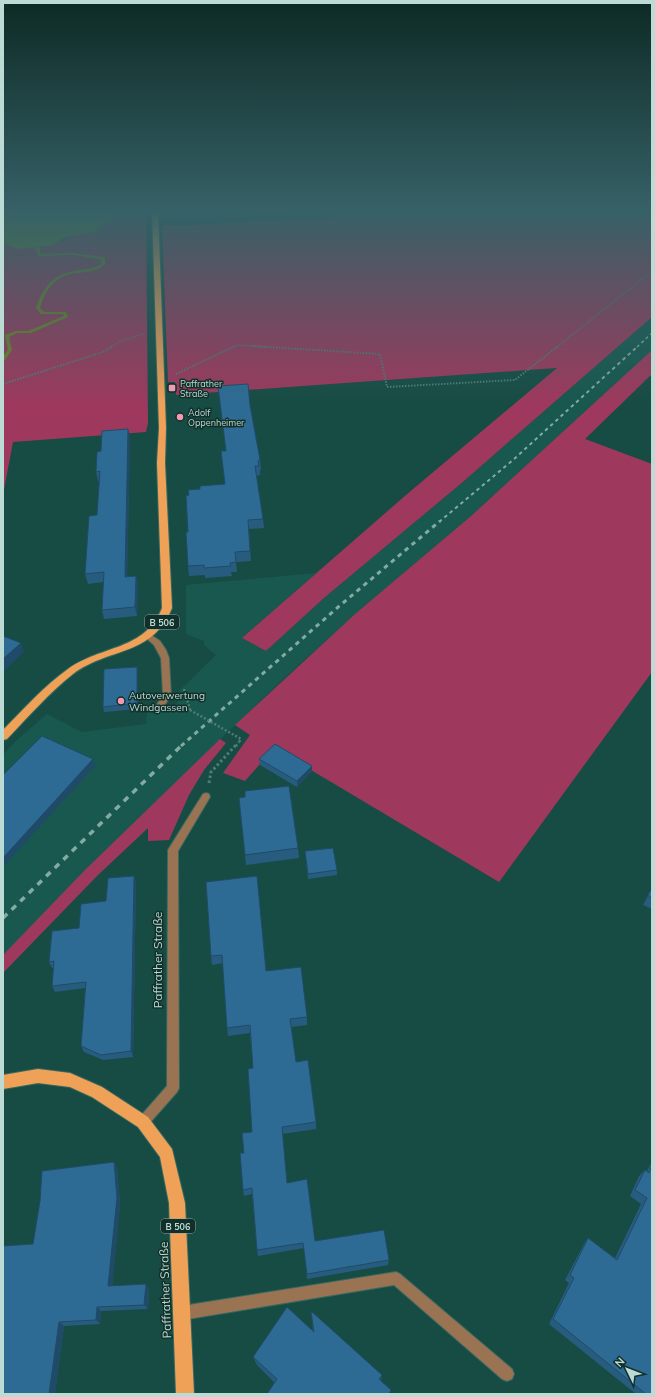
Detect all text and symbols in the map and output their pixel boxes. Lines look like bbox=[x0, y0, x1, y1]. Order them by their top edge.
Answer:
place label: Paffrather Straße bbox=[180, 378, 223, 399]
marker: Paffrather Straße bbox=[167, 383, 177, 393]
place label: Adolf Oppenheimer bbox=[188, 407, 245, 428]
marker: Adolf Oppenheimer bbox=[175, 412, 185, 422]
road number: B 506 bbox=[145, 615, 179, 629]
place label: Autoverwertung Windgassen bbox=[129, 689, 205, 714]
marker: Autoverwertung Windgassen bbox=[116, 696, 126, 706]
street label: Paffrather Straße bbox=[150, 912, 165, 1008]
road number: B 506 bbox=[161, 1219, 195, 1233]
street label: Paffrather Straße bbox=[156, 1241, 174, 1339]
north arrow bbox=[607, 1349, 647, 1389]
text: N bbox=[612, 1354, 628, 1370]

